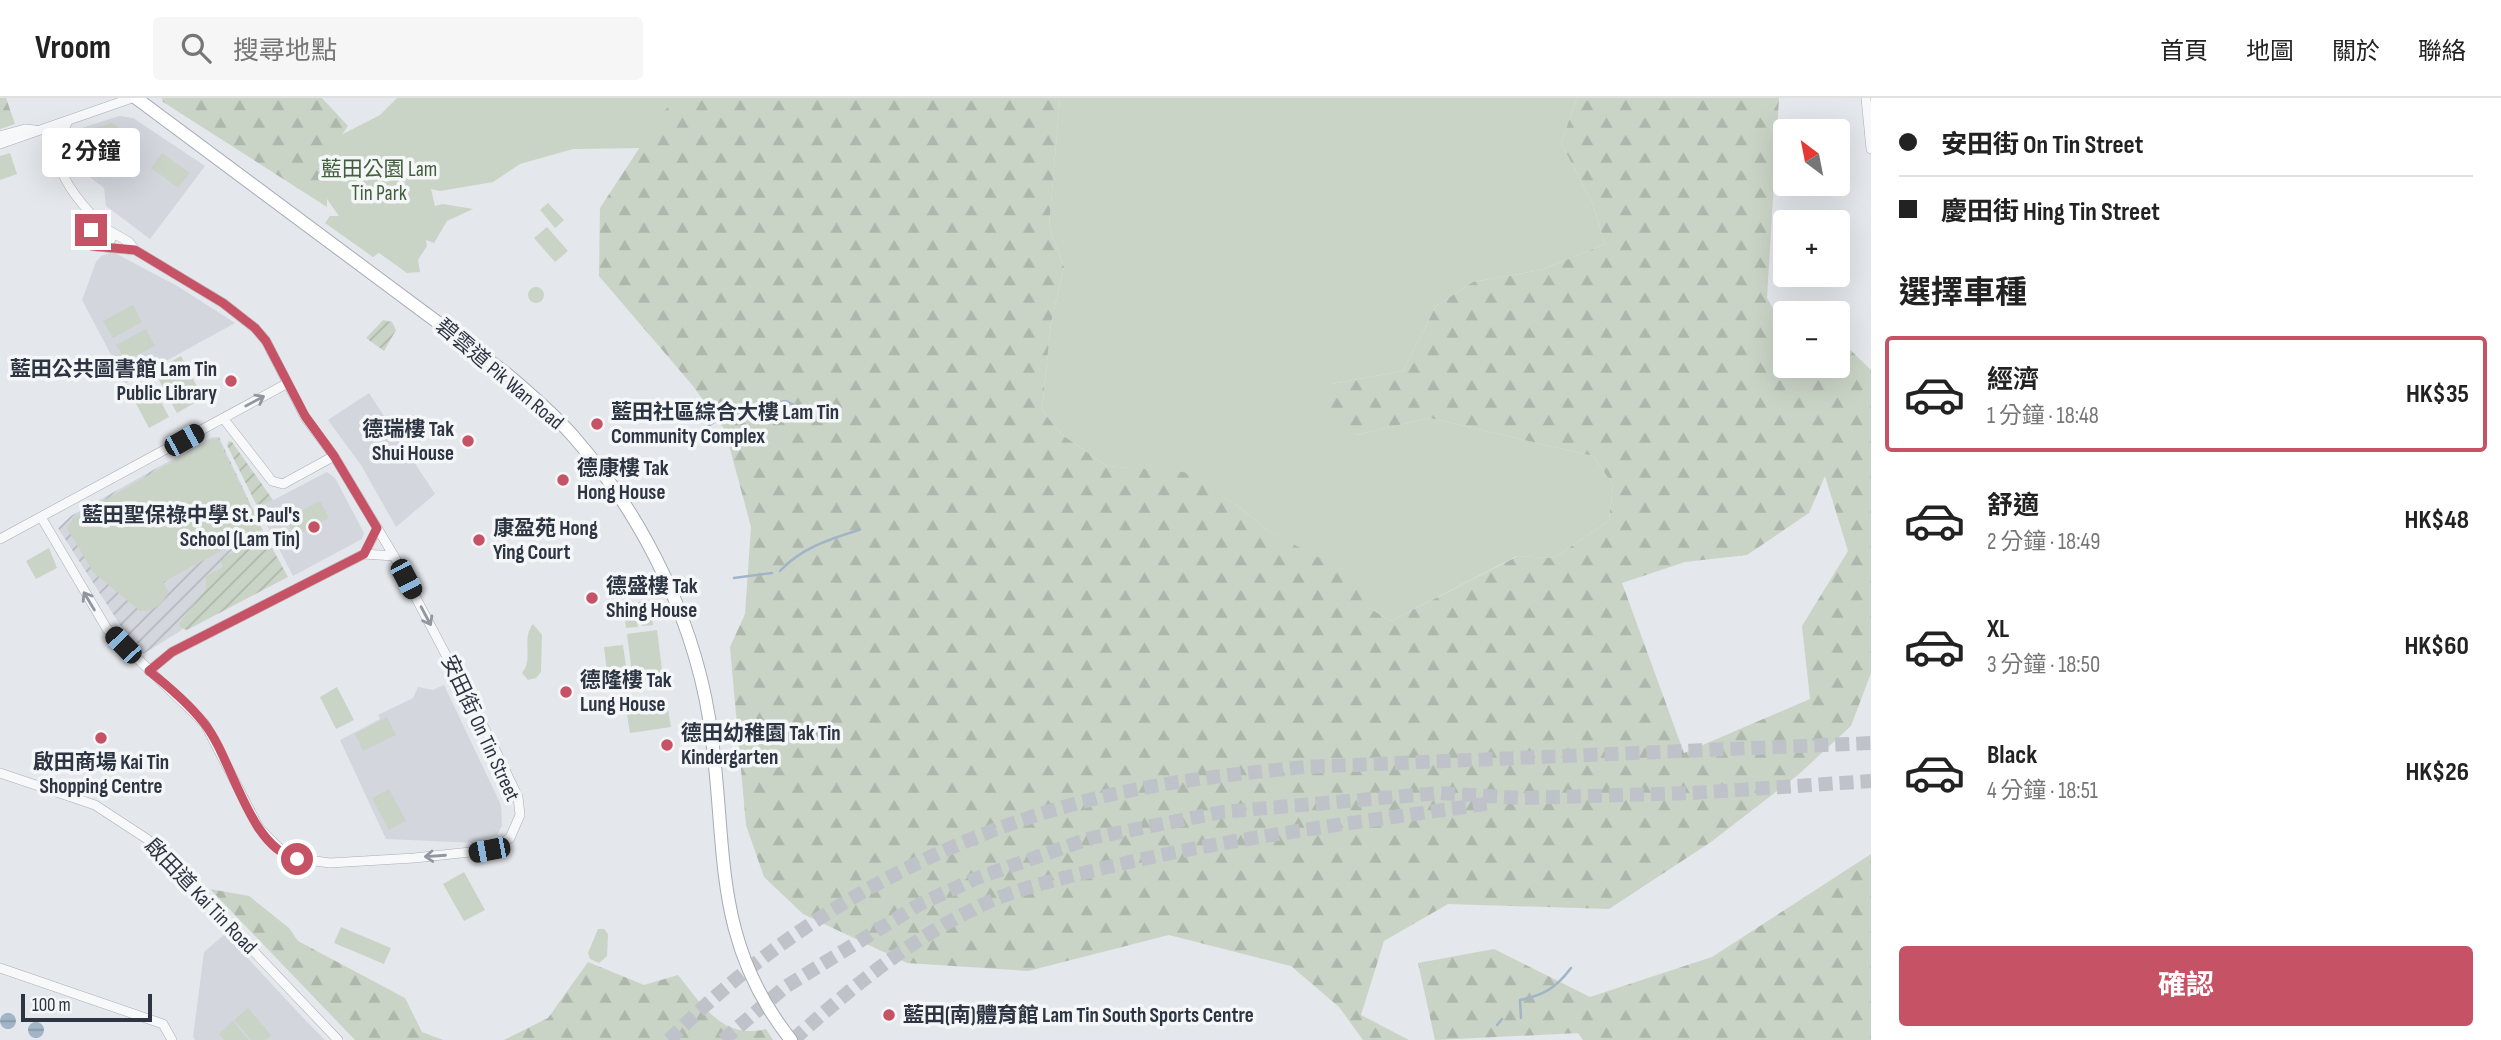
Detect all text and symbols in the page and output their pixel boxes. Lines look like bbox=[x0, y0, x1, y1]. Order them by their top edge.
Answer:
search box bbox=[153, 17, 643, 80]
text: Vroom bbox=[35, 28, 111, 68]
icon: search bbox=[177, 29, 215, 67]
text: 搜尋地點 bbox=[233, 36, 337, 67]
text: 首頁 bbox=[2160, 37, 2208, 66]
text: 地圖 bbox=[2246, 37, 2294, 66]
text: 關於 bbox=[2332, 37, 2380, 66]
text: 聯絡 bbox=[2418, 37, 2466, 66]
north arrow bbox=[1773, 119, 1850, 196]
map controls bbox=[1773, 119, 1850, 378]
callout: 2 分鐘 bbox=[42, 129, 140, 178]
text: 安田街 On Tin Street bbox=[1941, 130, 2143, 161]
text: 2 分鐘 bbox=[61, 138, 121, 166]
park label: 藍田公園 Lam Tin Park bbox=[321, 157, 437, 206]
text: 慶田街 Hing Tin Street bbox=[1941, 197, 2160, 228]
button: + bbox=[1773, 210, 1850, 287]
route end bbox=[75, 214, 107, 246]
text: 選擇車種 bbox=[1899, 274, 2027, 313]
button: − bbox=[1773, 301, 1850, 378]
street label: 碧雲道 Pik Wan Road bbox=[431, 314, 569, 435]
place label: 藍田公共圖書館 Lam Tin Public Library bbox=[10, 357, 217, 406]
icon: car bbox=[1903, 363, 1966, 426]
text: 經濟 bbox=[1987, 365, 2039, 396]
marker: 藍田公共圖書館 Lam Tin Public Library bbox=[223, 373, 239, 389]
text: HK$35 bbox=[2406, 379, 2469, 410]
one-way arrow bbox=[244, 394, 265, 407]
place label: 藍田社區綜合大樓 Lam Tin Community Complex bbox=[611, 400, 839, 449]
text: 1 分鐘 · 18:48 bbox=[1987, 402, 2099, 430]
marker: 藍田社區綜合大樓 Lam Tin Community Complex bbox=[589, 416, 605, 432]
place label: 德瑞樓 Tak Shui House bbox=[362, 417, 454, 466]
car bbox=[161, 421, 208, 459]
marker: 德瑞樓 Tak Shui House bbox=[460, 433, 476, 449]
place label: 德康樓 Tak Hong House bbox=[577, 456, 669, 505]
marker: 德康樓 Tak Hong House bbox=[555, 472, 571, 488]
icon: car bbox=[1903, 489, 1966, 552]
text: 舒適 bbox=[1987, 491, 2039, 522]
place label: 藍田聖保祿中學 St. Paul's School (Lam Tin) bbox=[82, 503, 300, 552]
text: HK$48 bbox=[2405, 505, 2469, 536]
place label: 康盈苑 Hong Ying Court bbox=[493, 516, 598, 565]
marker: 藍田聖保祿中學 St. Paul's School (Lam Tin) bbox=[306, 519, 322, 535]
text: 2 分鐘 · 18:49 bbox=[1987, 528, 2100, 556]
marker: 康盈苑 Hong Ying Court bbox=[471, 532, 487, 548]
car bbox=[387, 556, 426, 602]
place label: 德盛樓 Tak Shing House bbox=[606, 574, 698, 623]
marker: 德盛樓 Tak Shing House bbox=[584, 590, 600, 606]
one-way arrow bbox=[82, 591, 96, 611]
one-way arrow bbox=[419, 606, 433, 626]
text: XL bbox=[1987, 614, 2009, 645]
icon: car bbox=[1903, 615, 1966, 678]
car bbox=[101, 623, 146, 667]
text: HK$60 bbox=[2404, 631, 2469, 662]
street label: 安田街 On Tin Street bbox=[436, 651, 525, 805]
text: 3 分鐘 · 18:50 bbox=[1987, 651, 2100, 679]
place label: 德隆樓 Tak Lung House bbox=[580, 668, 672, 717]
marker: 德隆樓 Tak Lung House bbox=[558, 684, 574, 700]
place label: 德田幼稚園 Tak Tin Kindergarten bbox=[681, 721, 841, 770]
marker: 啟田商場 Kai Tin Shopping Centre bbox=[93, 730, 109, 746]
marker: 德田幼稚園 Tak Tin Kindergarten bbox=[659, 737, 675, 753]
text: Black bbox=[1987, 740, 2037, 771]
icon: car bbox=[1903, 741, 1966, 804]
place label: 啟田商場 Kai Tin Shopping Centre bbox=[33, 750, 169, 799]
text: HK$26 bbox=[2405, 757, 2469, 788]
text: 4 分鐘 · 18:51 bbox=[1987, 777, 2098, 805]
street label: 啟田道 Kai Tin Road bbox=[139, 833, 262, 959]
car bbox=[467, 836, 512, 864]
route start bbox=[281, 843, 313, 875]
one-way arrow bbox=[424, 850, 447, 863]
button: 確認 bbox=[1899, 946, 2473, 1026]
scale bar bbox=[21, 991, 152, 1023]
text: 100 m bbox=[32, 994, 71, 1017]
place label: 藍田(南)體育館 Lam Tin South Sports Centre bbox=[903, 1003, 1254, 1028]
marker: 藍田(南)體育館 Lam Tin South Sports Centre bbox=[881, 1007, 897, 1023]

